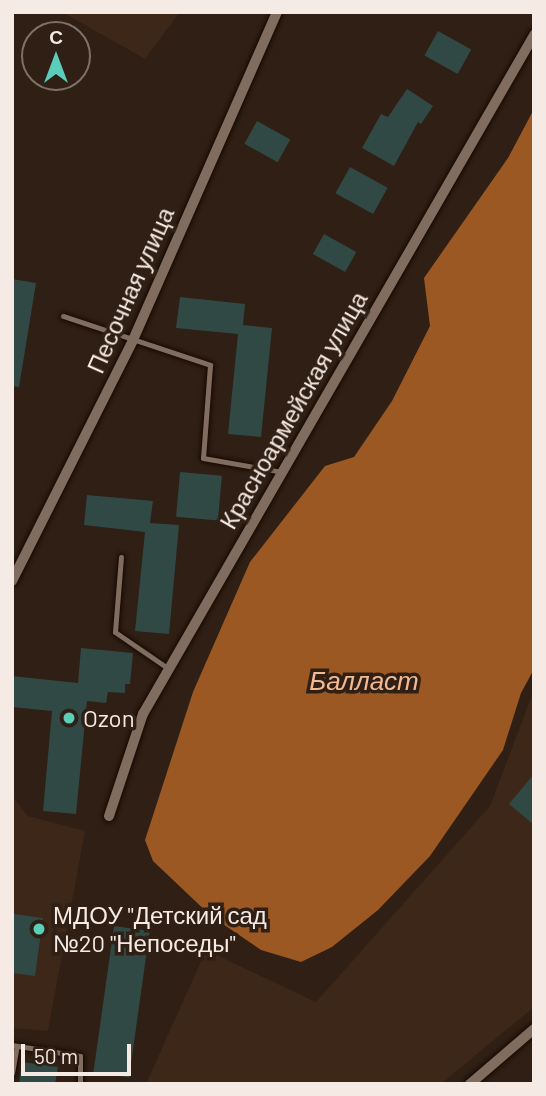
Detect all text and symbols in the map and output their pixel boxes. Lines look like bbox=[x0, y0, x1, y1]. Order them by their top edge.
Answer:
north arrow bbox=[21, 21, 91, 91]
text: С bbox=[49, 25, 63, 48]
street label: Песочная улица bbox=[81, 203, 179, 377]
street label: Красноармейская улица bbox=[213, 286, 373, 534]
water label: Балласт bbox=[309, 664, 419, 696]
place label: Ozon bbox=[83, 704, 135, 732]
marker: Ozon bbox=[61, 710, 77, 726]
place label: МДОУ "Детский сад №20 "Непоседы" bbox=[53, 901, 267, 957]
marker: МДОУ "Детский сад №20 "Непоседы" bbox=[31, 921, 47, 937]
scale bar bbox=[24, 1030, 135, 1074]
text: 50 m bbox=[34, 1043, 78, 1068]

